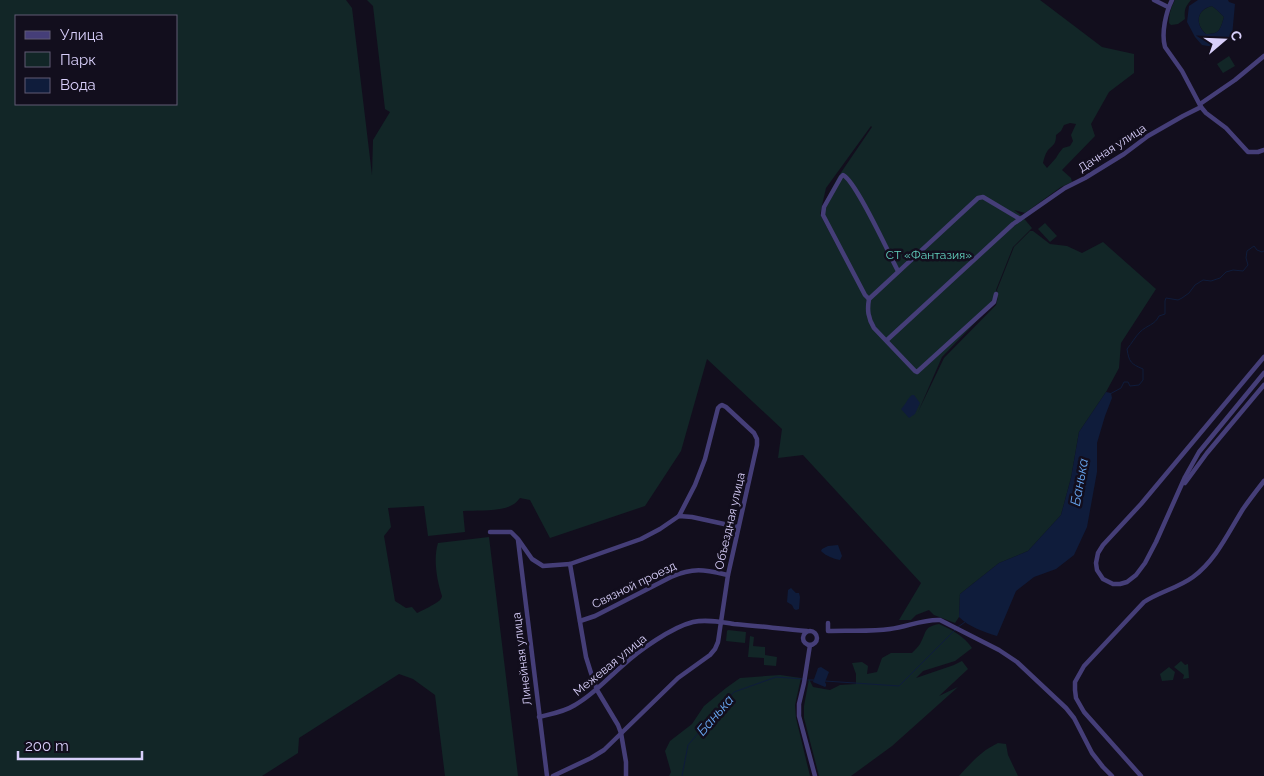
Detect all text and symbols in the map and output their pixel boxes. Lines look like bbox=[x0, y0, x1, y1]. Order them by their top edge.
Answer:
legend bbox=[15, 15, 178, 105]
north arrow bbox=[1199, 15, 1249, 65]
text: Улица bbox=[60, 26, 104, 44]
text: С bbox=[1227, 29, 1246, 43]
text: Парк bbox=[60, 51, 96, 69]
text: Вода bbox=[60, 76, 96, 94]
street label: Дачная улица bbox=[1075, 121, 1149, 175]
park label: СТ «Фантазия» bbox=[886, 248, 972, 262]
water label: Банька bbox=[1067, 457, 1091, 507]
street label: Объездная улица bbox=[712, 471, 748, 571]
street label: Связной проезд bbox=[590, 559, 678, 611]
street label: Линейная улица bbox=[509, 612, 535, 706]
street label: Межевая улица bbox=[571, 631, 649, 699]
water label: Банька bbox=[693, 692, 737, 738]
scale bar bbox=[18, 728, 141, 760]
text: 200 m bbox=[25, 737, 69, 755]

